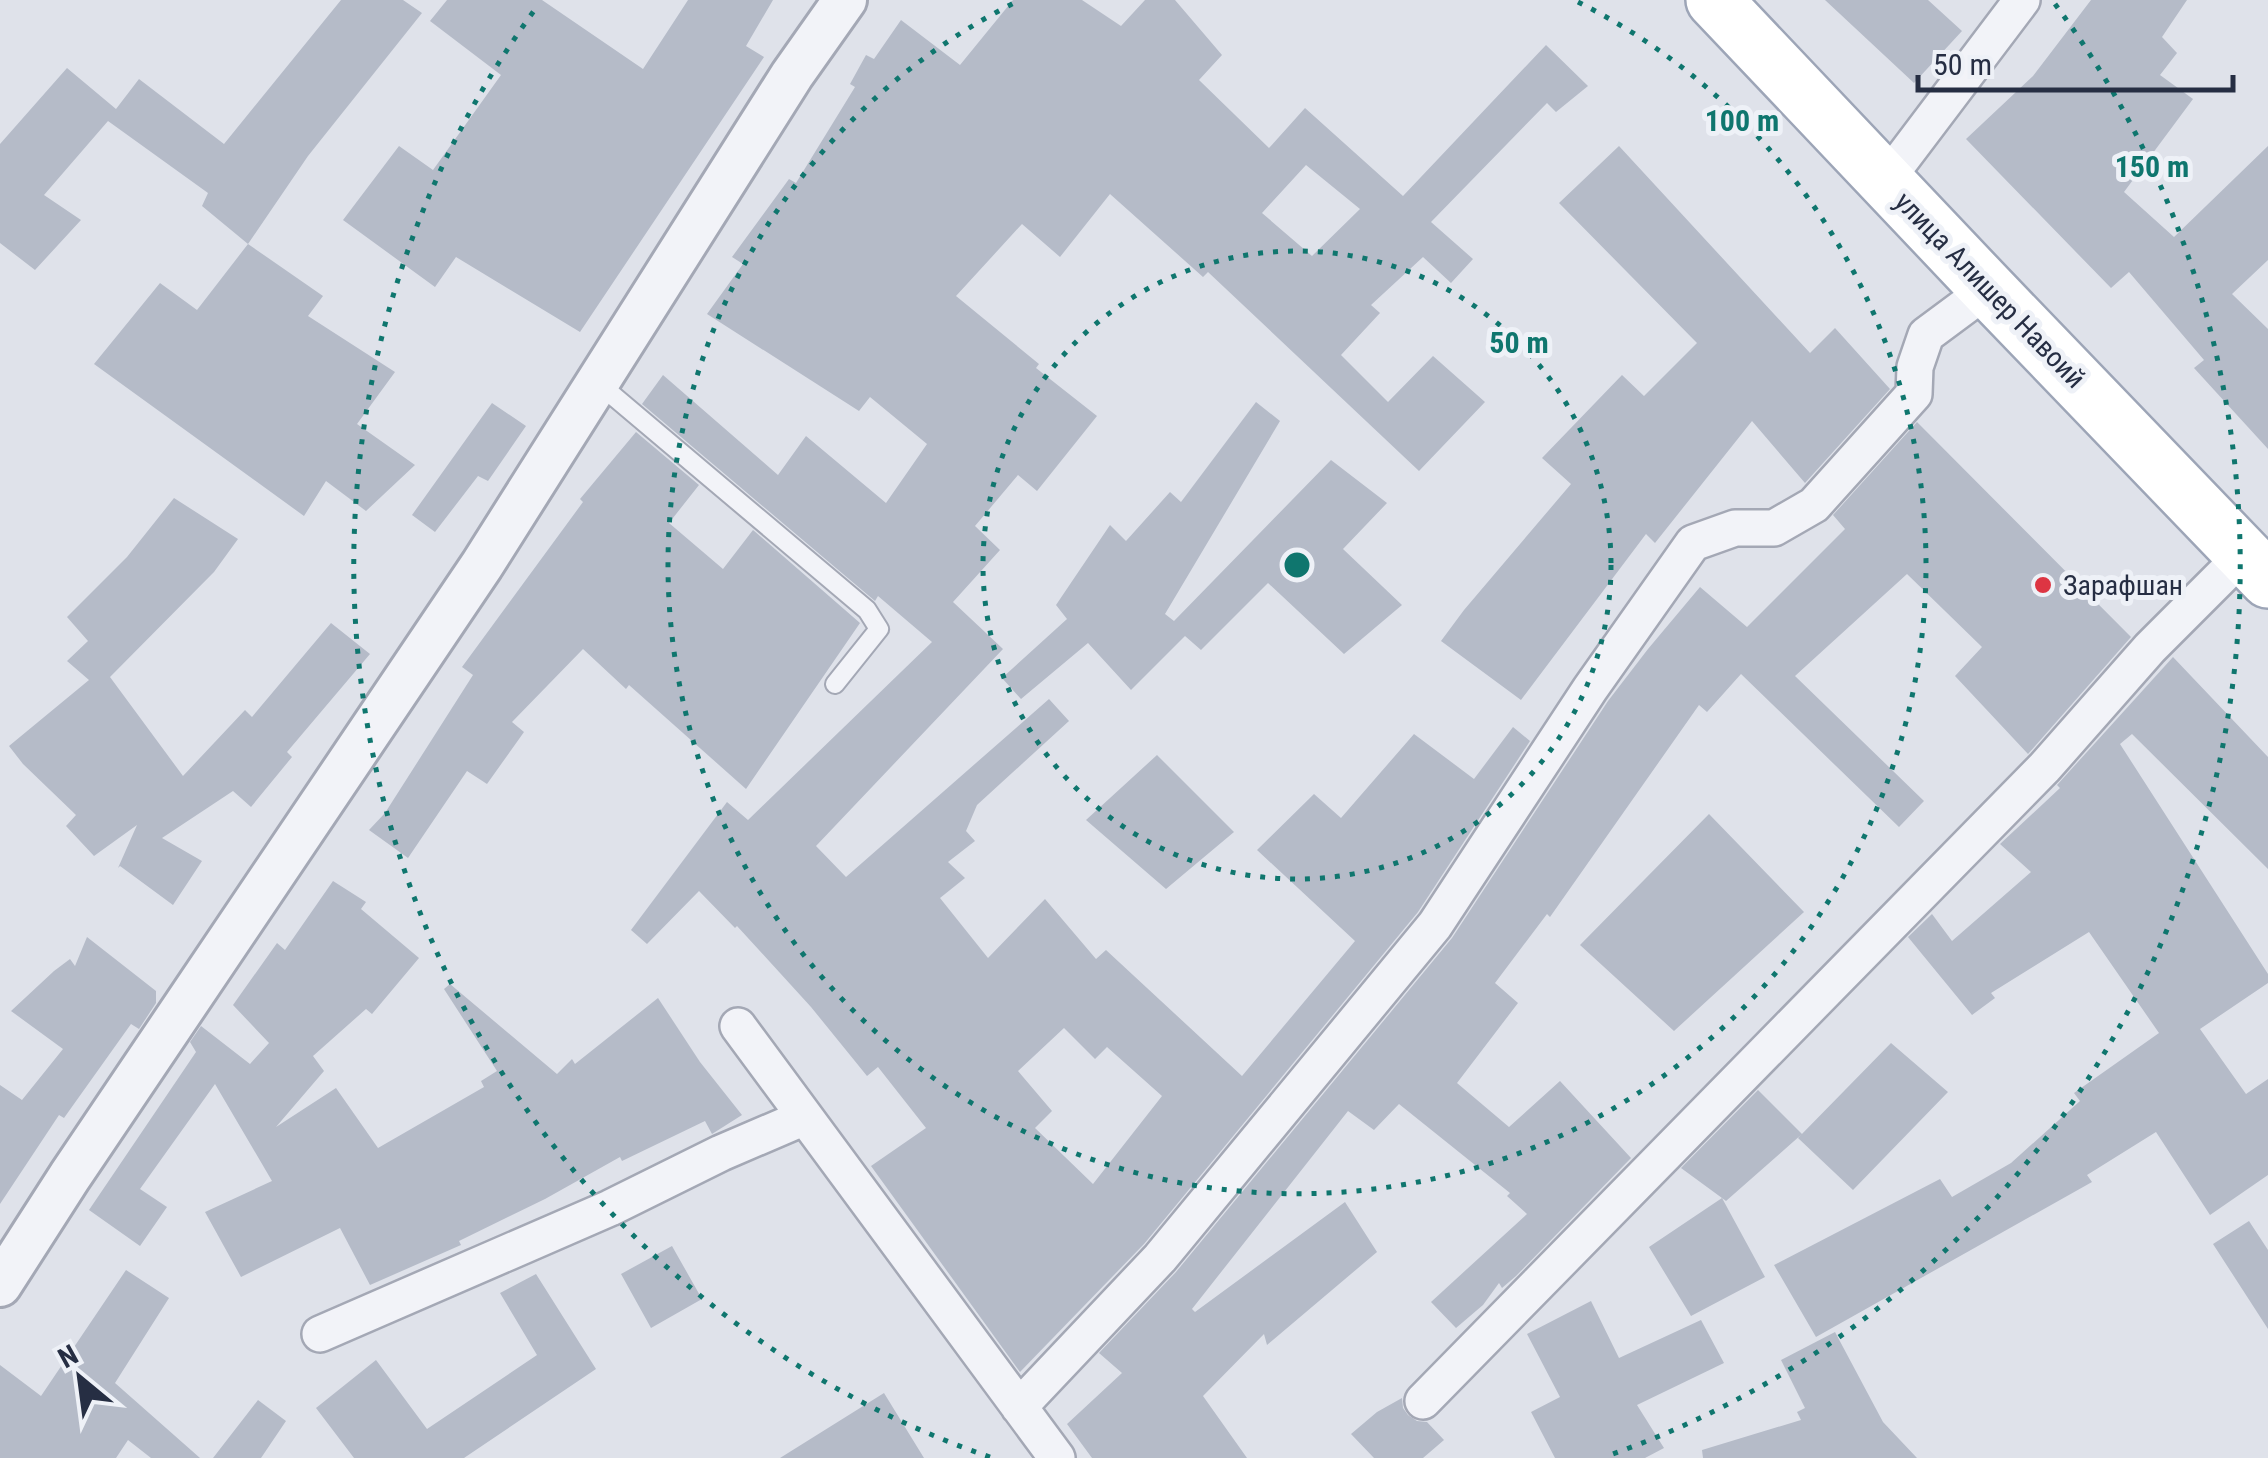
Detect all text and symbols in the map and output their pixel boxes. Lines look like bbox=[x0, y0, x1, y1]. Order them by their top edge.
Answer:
scale bar bbox=[1918, 30, 2233, 92]
text: 50 m bbox=[1933, 47, 1992, 82]
text: 100 m bbox=[1705, 103, 1779, 138]
text: 150 m bbox=[2115, 149, 2189, 184]
street label: улица Алишер Навоий bbox=[1888, 185, 2092, 395]
text: 50 m bbox=[1489, 325, 1549, 360]
centre of rings bbox=[1279, 547, 1315, 583]
place label: Зарафшан bbox=[2063, 569, 2183, 602]
marker: Зарафшан bbox=[2032, 574, 2054, 596]
north arrow bbox=[30, 1328, 130, 1428]
text: N bbox=[53, 1338, 84, 1375]

